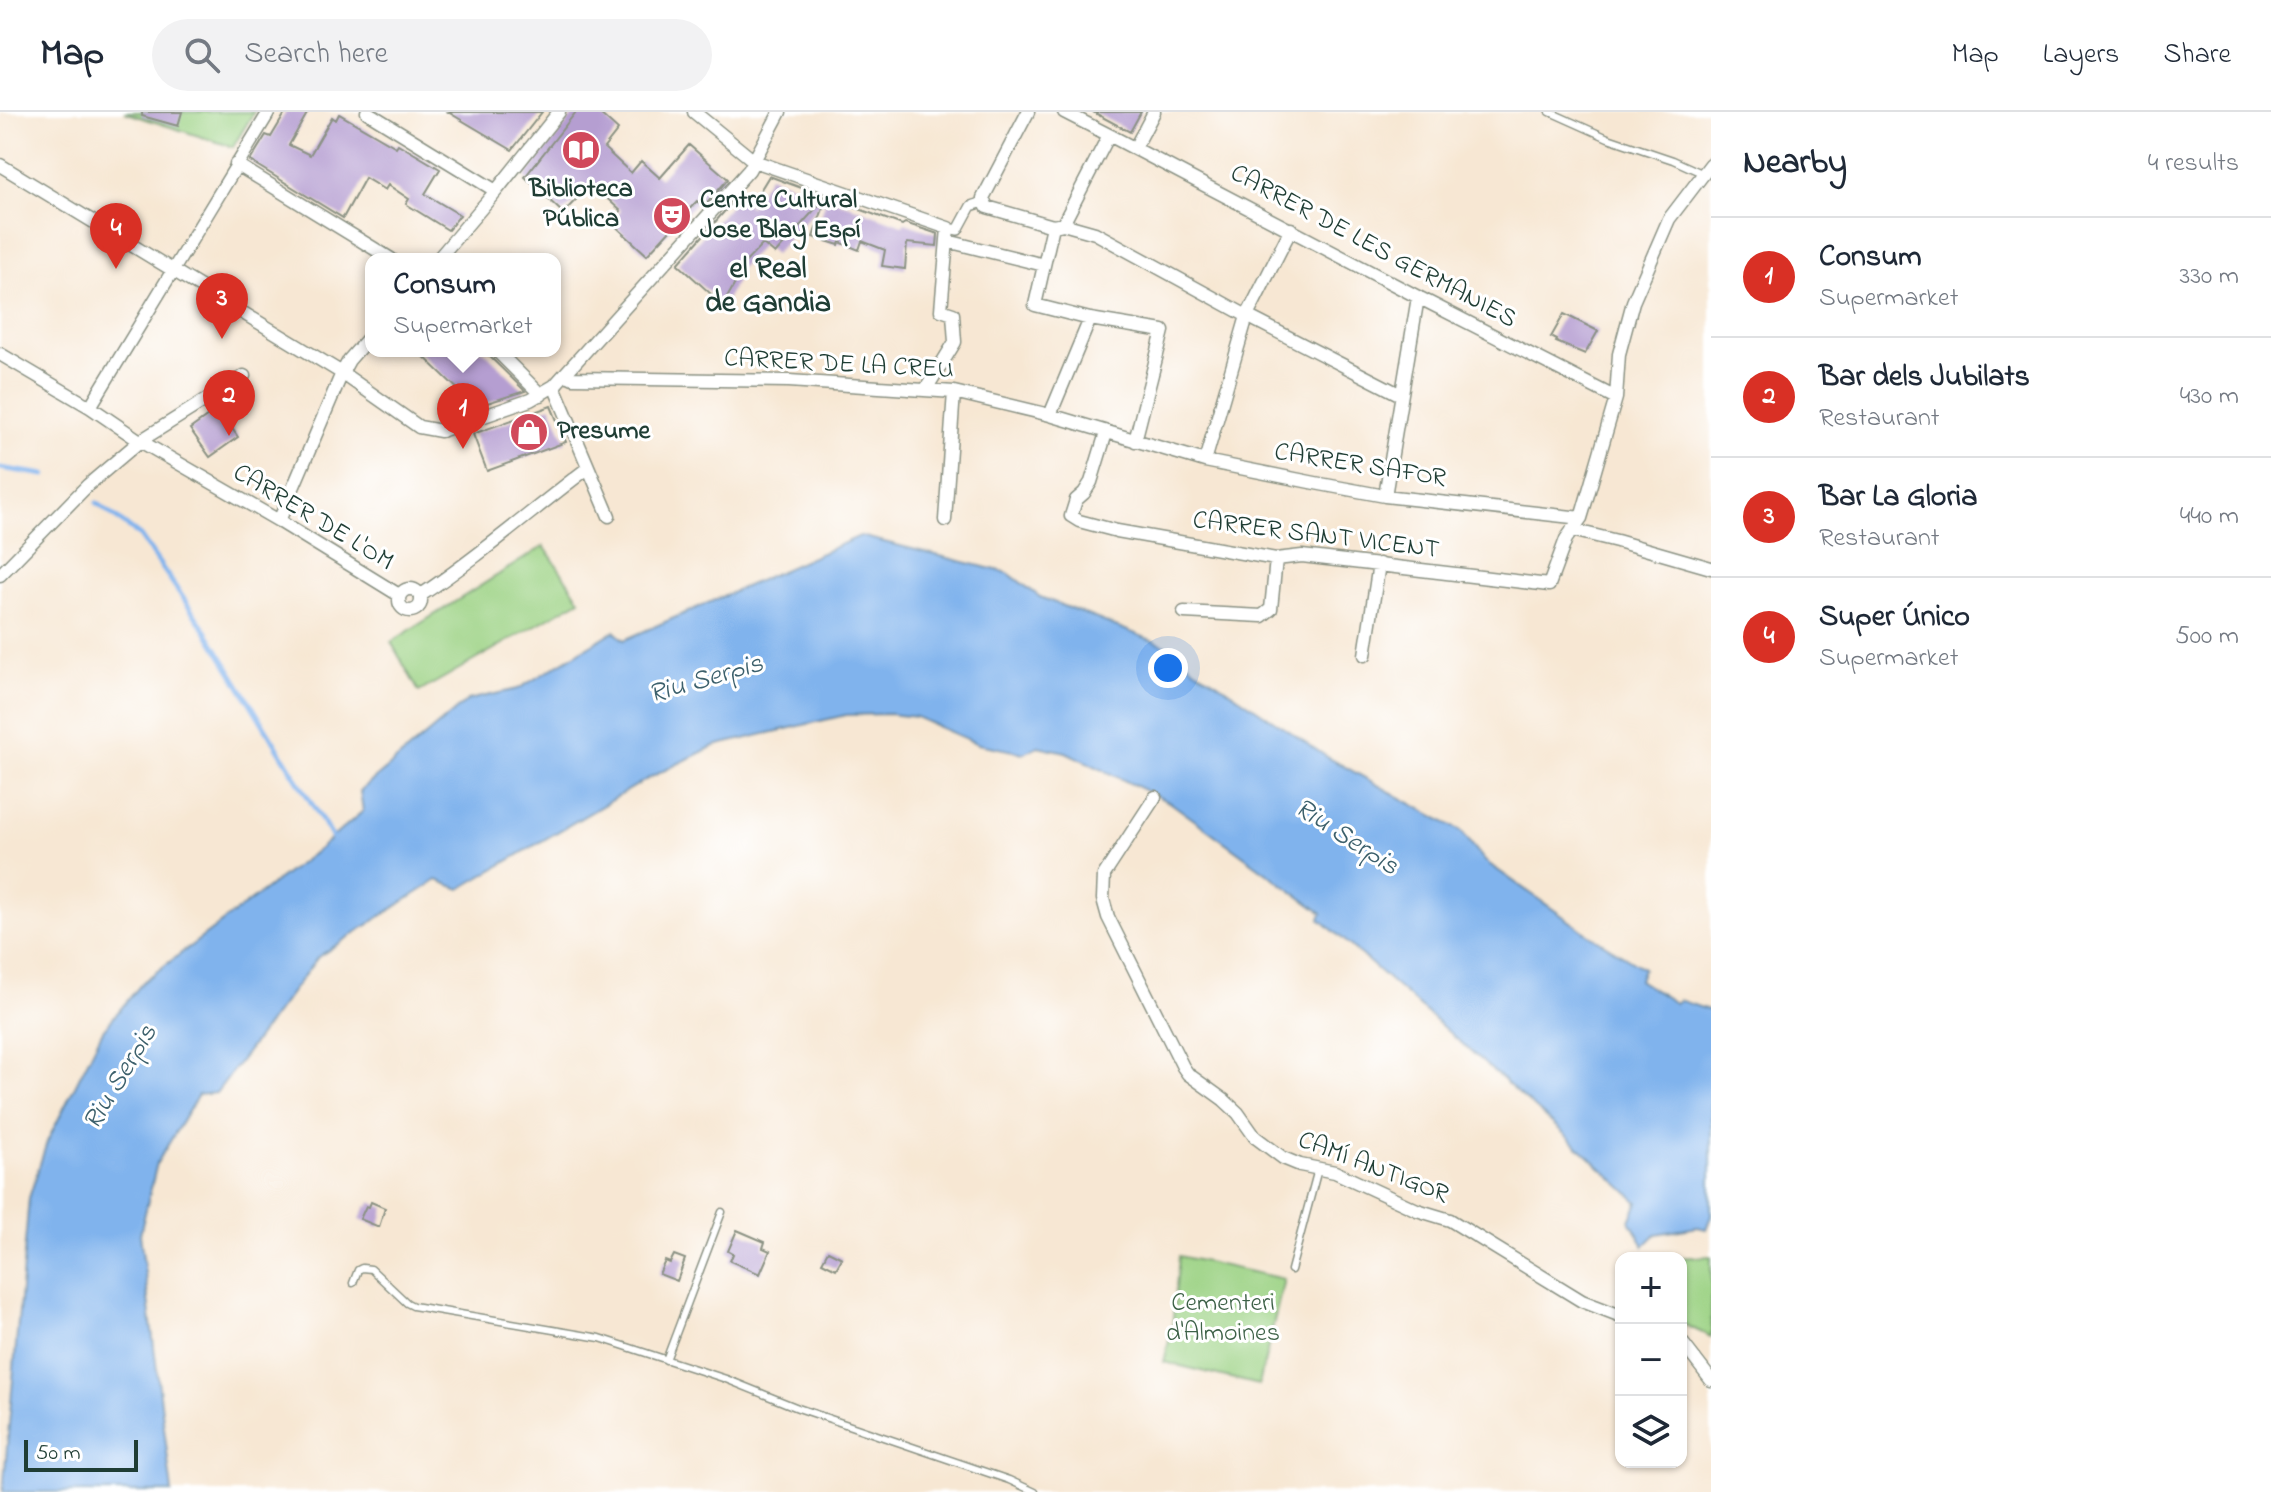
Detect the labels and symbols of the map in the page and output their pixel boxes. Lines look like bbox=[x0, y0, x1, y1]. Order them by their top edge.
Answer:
library icon: Biblioteca Pública bbox=[560, 129, 602, 171]
street label: CARRER DE LES GERMANIES bbox=[1223, 155, 1523, 339]
place label: Biblioteca Pública bbox=[528, 171, 633, 239]
place label: Centre Cultural Jose Blay Espí bbox=[700, 182, 861, 250]
theatre icon: Centre Cultural Jose Blay Espí bbox=[651, 195, 693, 237]
pin: 4 bbox=[90, 203, 142, 269]
district label: el Real de Gandia bbox=[705, 248, 831, 326]
pin: 3 bbox=[196, 273, 248, 339]
street label: CARRER DE LA CREU bbox=[723, 340, 955, 390]
pin: 2 bbox=[203, 370, 255, 436]
pin: 1 bbox=[437, 383, 489, 449]
shop icon: Presume bbox=[508, 411, 550, 453]
place label: Presume bbox=[557, 413, 651, 451]
street label: CARRER SAFOR bbox=[1272, 434, 1449, 498]
street label: CARRER DE L'OM bbox=[225, 455, 401, 581]
street label: CARRER SANT VICENT bbox=[1191, 502, 1442, 570]
water label: Riu Serpis bbox=[644, 644, 769, 716]
your location bbox=[1148, 648, 1188, 688]
water label: Riu Serpis bbox=[1286, 789, 1407, 888]
water label: Riu Serpis bbox=[73, 1017, 169, 1139]
street label: CAMÍ ANTIGOR bbox=[1292, 1122, 1454, 1214]
park label: Cementeri d'Almoines bbox=[1166, 1285, 1280, 1353]
scale bar bbox=[24, 1436, 138, 1472]

